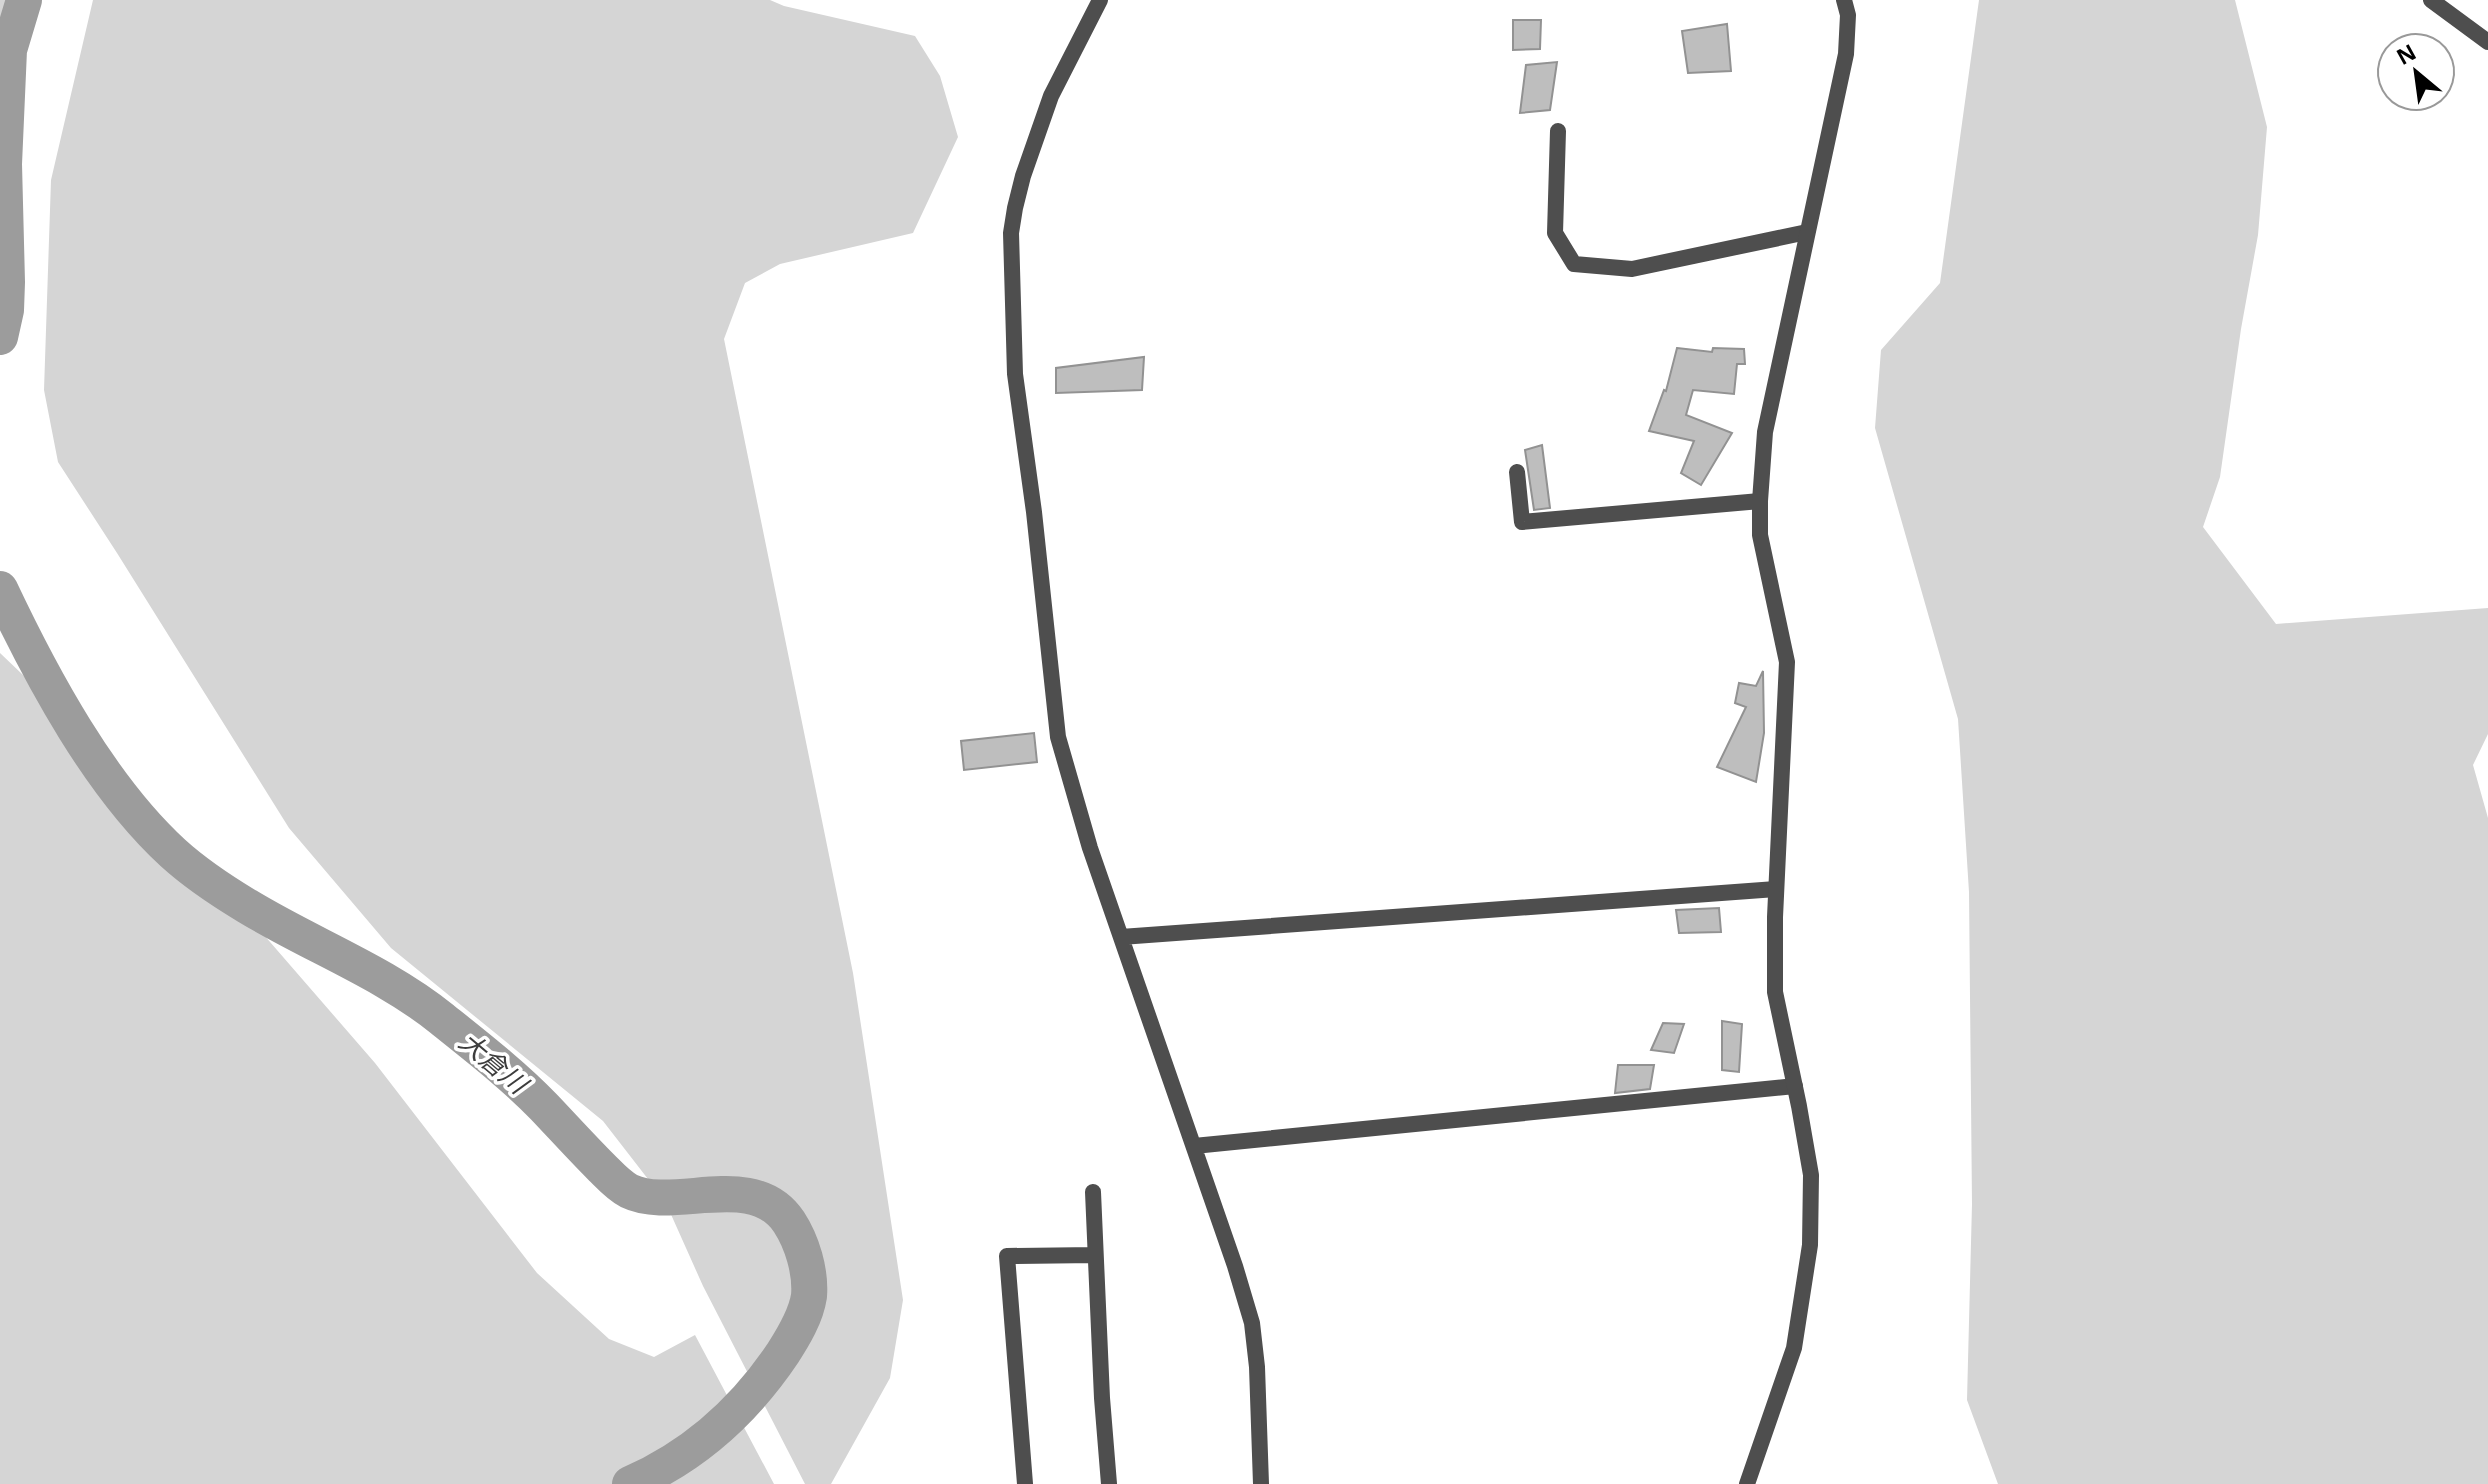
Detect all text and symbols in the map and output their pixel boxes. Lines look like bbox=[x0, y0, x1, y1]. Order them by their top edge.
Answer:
north arrow bbox=[2376, 32, 2456, 112]
text: N bbox=[2391, 36, 2421, 71]
water label: 大倉川 bbox=[452, 1023, 537, 1103]

